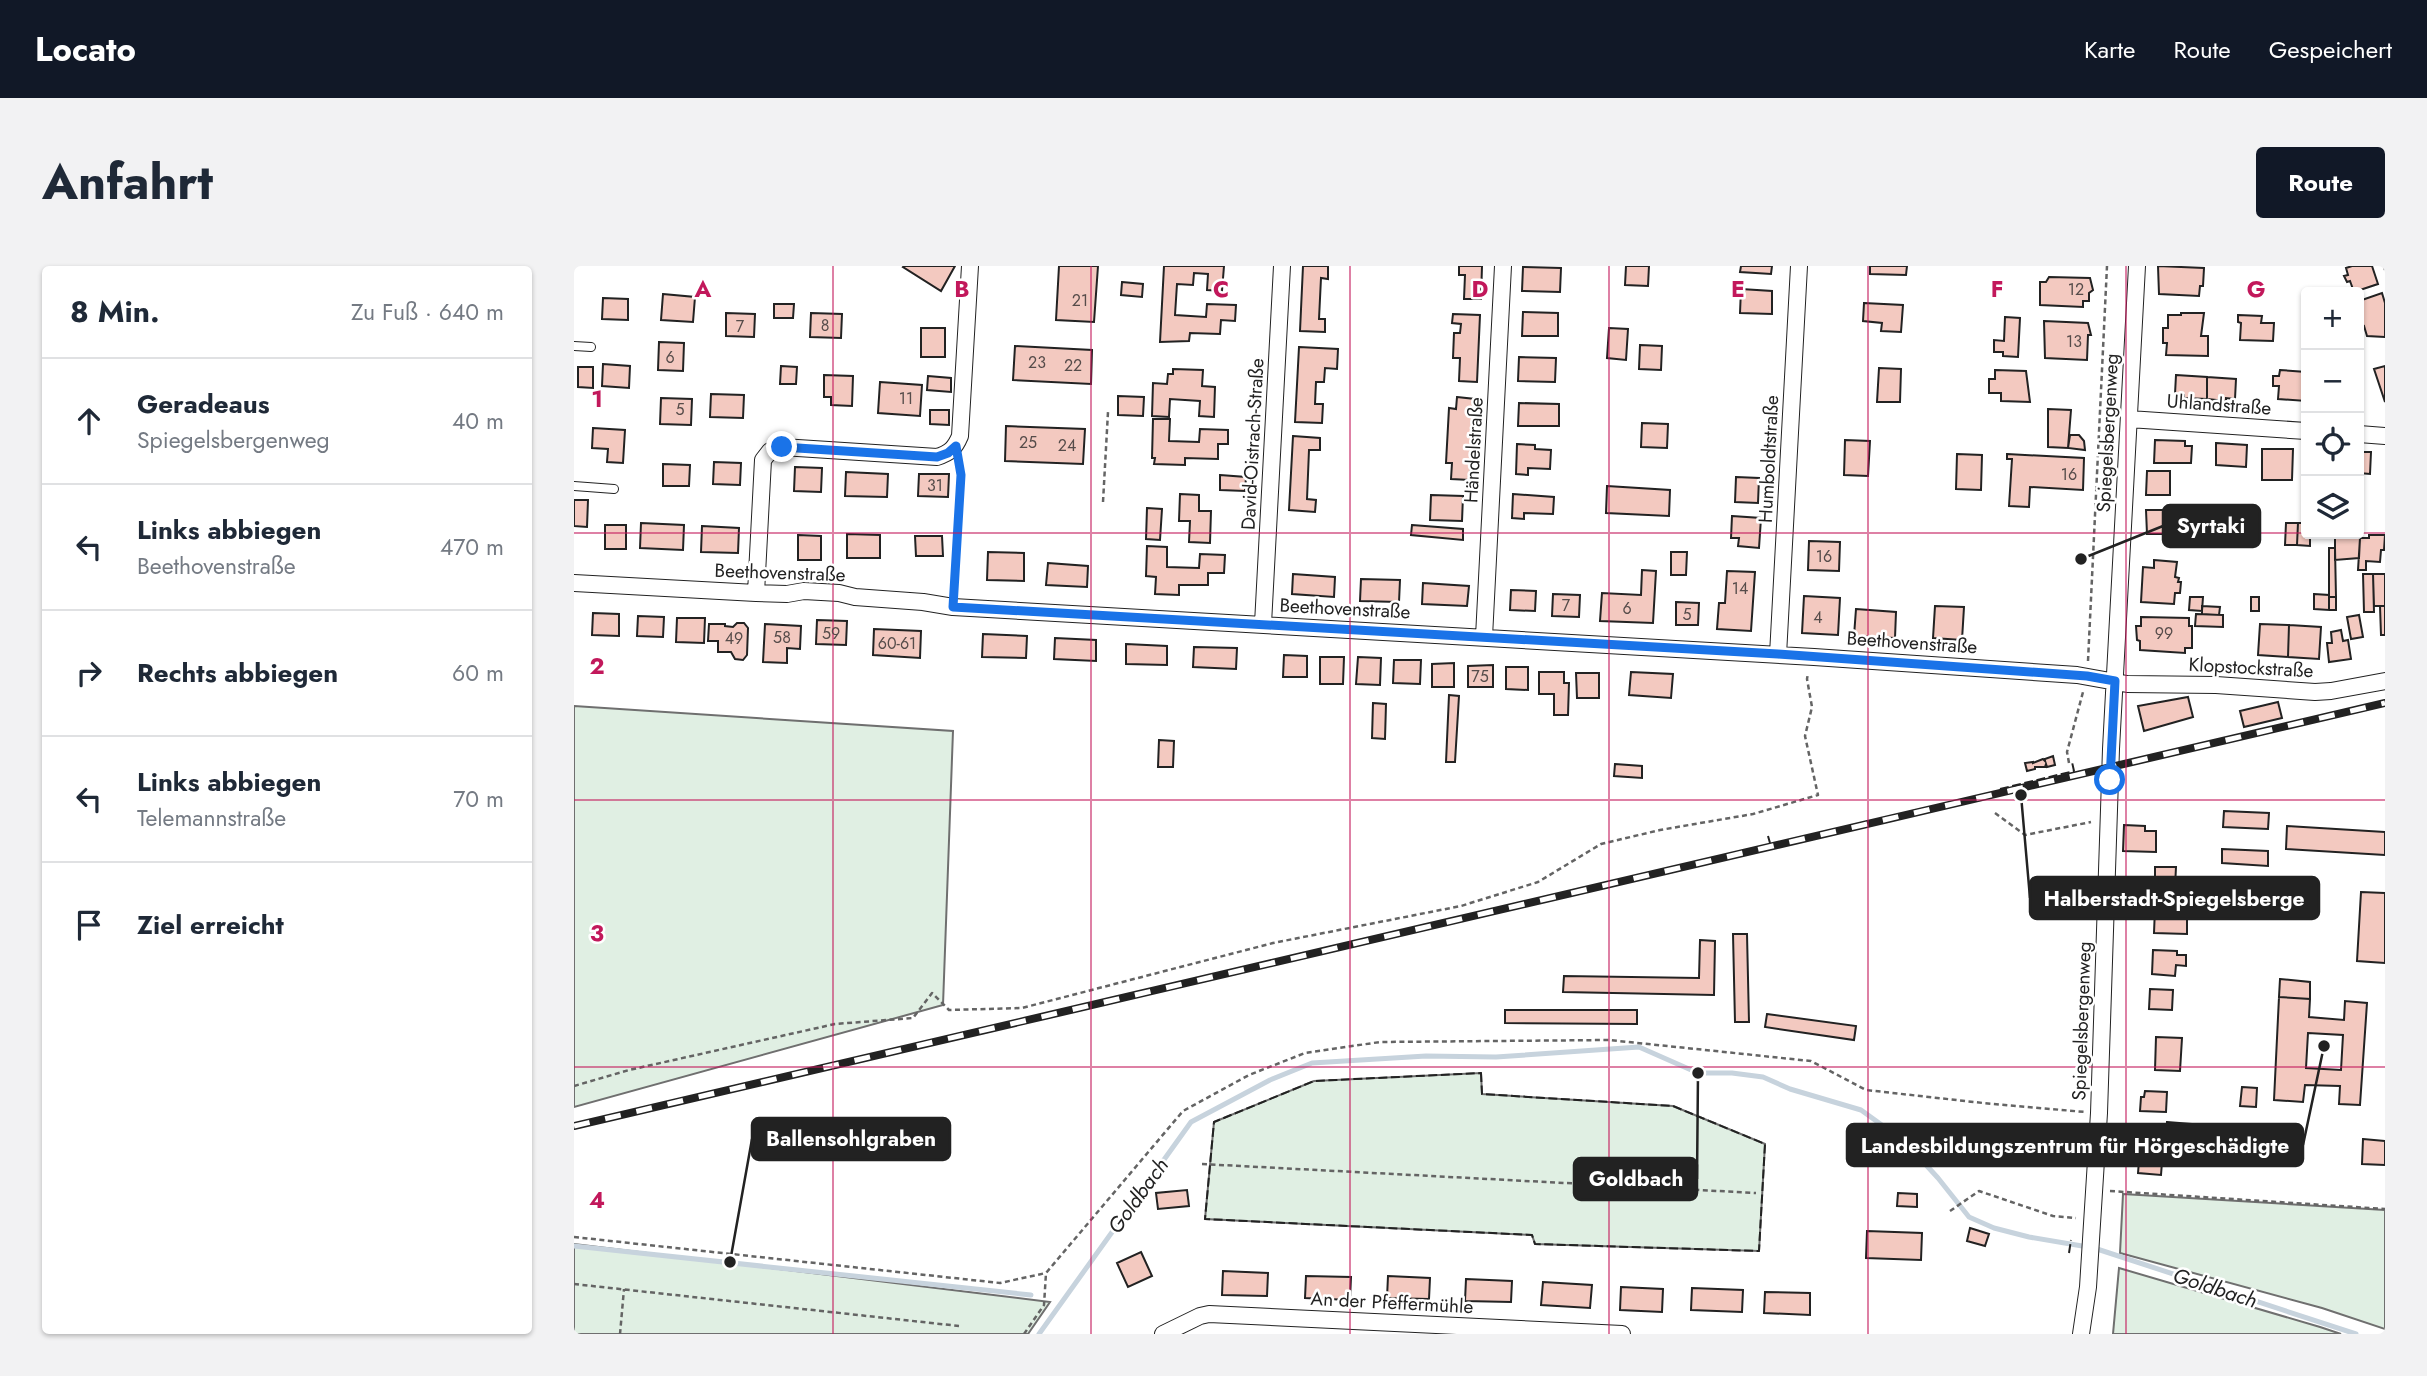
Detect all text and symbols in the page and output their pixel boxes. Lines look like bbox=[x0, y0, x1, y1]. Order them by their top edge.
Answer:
text: Locato bbox=[35, 26, 136, 73]
text: Karte bbox=[2084, 32, 2135, 67]
text: Route bbox=[2173, 32, 2231, 67]
text: Gespeichert bbox=[2269, 32, 2392, 67]
text: Anfahrt bbox=[42, 147, 213, 217]
button: Route bbox=[2256, 147, 2385, 218]
text: A bbox=[694, 272, 712, 306]
text: B bbox=[954, 272, 970, 306]
text: C bbox=[1213, 272, 1229, 306]
text: D bbox=[1472, 272, 1489, 306]
text: E bbox=[1731, 272, 1745, 306]
text: F bbox=[1991, 272, 2003, 306]
text: G bbox=[2247, 272, 2265, 306]
house number: 12 bbox=[2068, 278, 2084, 301]
map controls bbox=[2301, 287, 2364, 539]
button: + bbox=[2301, 287, 2364, 350]
house number: 21 bbox=[1072, 289, 1088, 312]
text: 8 Min. bbox=[70, 290, 160, 333]
text: Zu Fuß · 640 m bbox=[351, 295, 504, 329]
house number: 8 bbox=[821, 314, 829, 337]
house number: 7 bbox=[736, 315, 745, 338]
house number: 13 bbox=[2066, 330, 2082, 353]
house number: 6 bbox=[665, 346, 675, 369]
button: − bbox=[2301, 350, 2364, 413]
house number: 23 bbox=[1028, 351, 1046, 374]
street label: Spiegelsbergenweg bbox=[2090, 353, 2125, 513]
house number: 22 bbox=[1064, 354, 1082, 377]
street label: David-Oistrach-Straße bbox=[1235, 357, 1270, 531]
text: 1 bbox=[591, 382, 603, 416]
text: Geradeaus bbox=[137, 385, 270, 423]
house number: 11 bbox=[899, 387, 913, 410]
street label: Uhlandstraße bbox=[2166, 387, 2272, 422]
street label: Humboldtstraße bbox=[1752, 394, 1785, 524]
street label: Händelstraße bbox=[1457, 396, 1490, 504]
house number: 5 bbox=[675, 398, 685, 421]
icon: ahead bbox=[70, 402, 108, 440]
text: 40 m bbox=[452, 404, 504, 438]
button: locate bbox=[2301, 413, 2364, 476]
text: Spiegelsbergenweg bbox=[137, 423, 330, 457]
route end bbox=[766, 431, 797, 462]
house number: 25 bbox=[1019, 431, 1037, 454]
house number: 24 bbox=[1058, 434, 1076, 457]
house number: 16 bbox=[2061, 463, 2077, 486]
house number: 31 bbox=[927, 474, 943, 497]
button: layers bbox=[2301, 476, 2364, 539]
callout: Syrtaki bbox=[2163, 505, 2260, 547]
text: Links abbiegen bbox=[137, 511, 321, 549]
text: Syrtaki bbox=[2177, 511, 2245, 541]
icon: left bbox=[70, 528, 108, 566]
text: 470 m bbox=[440, 530, 504, 564]
house number: 16 bbox=[1816, 545, 1832, 568]
text: Beethovenstraße bbox=[137, 549, 296, 583]
street label: Beethovenstraße bbox=[714, 557, 846, 588]
house number: 14 bbox=[1732, 577, 1748, 600]
street label: Beethovenstraße bbox=[1279, 592, 1411, 625]
house number: 7 bbox=[1562, 594, 1571, 617]
house number: 6 bbox=[1622, 597, 1632, 620]
house number: 5 bbox=[1682, 603, 1692, 626]
house number: 4 bbox=[1813, 606, 1823, 629]
house number: 59 bbox=[822, 622, 840, 645]
house number: 99 bbox=[2155, 622, 2173, 645]
street label: Beethovenstraße bbox=[1846, 624, 1978, 661]
house number: 58 bbox=[773, 626, 791, 649]
house number: 49 bbox=[725, 627, 743, 650]
house number: 60-61 bbox=[878, 632, 916, 655]
text: 2 bbox=[589, 649, 605, 683]
street label: Klopstockstraße bbox=[2188, 651, 2314, 684]
icon: right bbox=[70, 654, 108, 692]
text: Rechts abbiegen bbox=[137, 654, 338, 692]
text: 60 m bbox=[452, 656, 504, 690]
house number: 75 bbox=[1471, 665, 1489, 688]
text: Links abbiegen bbox=[137, 763, 321, 801]
route start bbox=[2094, 764, 2125, 795]
icon: left bbox=[70, 780, 108, 818]
text: 70 m bbox=[453, 782, 504, 816]
text: Telemannstraße bbox=[137, 801, 286, 835]
callout: Halberstadt-Spiegelsberge bbox=[2030, 877, 2319, 919]
text: Halberstadt-Spiegelsberge bbox=[2043, 884, 2305, 914]
icon: arrive bbox=[70, 906, 108, 944]
text: Ziel erreicht bbox=[137, 906, 284, 944]
text: 3 bbox=[590, 916, 604, 950]
street label: Spiegelsbergenweg bbox=[2065, 941, 2098, 1101]
callout: Ballensohlgraben bbox=[752, 1118, 950, 1160]
text: Ballensohlgraben bbox=[766, 1124, 936, 1154]
callout: Landesbildungszentrum für Hörgeschädigte bbox=[1847, 1124, 2303, 1166]
text: Landesbildungszentrum für Hörgeschädigte bbox=[1861, 1131, 2289, 1161]
water label: Goldbach bbox=[1100, 1152, 1176, 1240]
callout: Goldbach bbox=[1574, 1158, 1697, 1200]
text: Goldbach bbox=[1589, 1164, 1683, 1194]
text: 4 bbox=[589, 1183, 605, 1217]
water label: Goldbach bbox=[2169, 1260, 2261, 1316]
street label: An der Pfeffermühle bbox=[1310, 1285, 1474, 1320]

